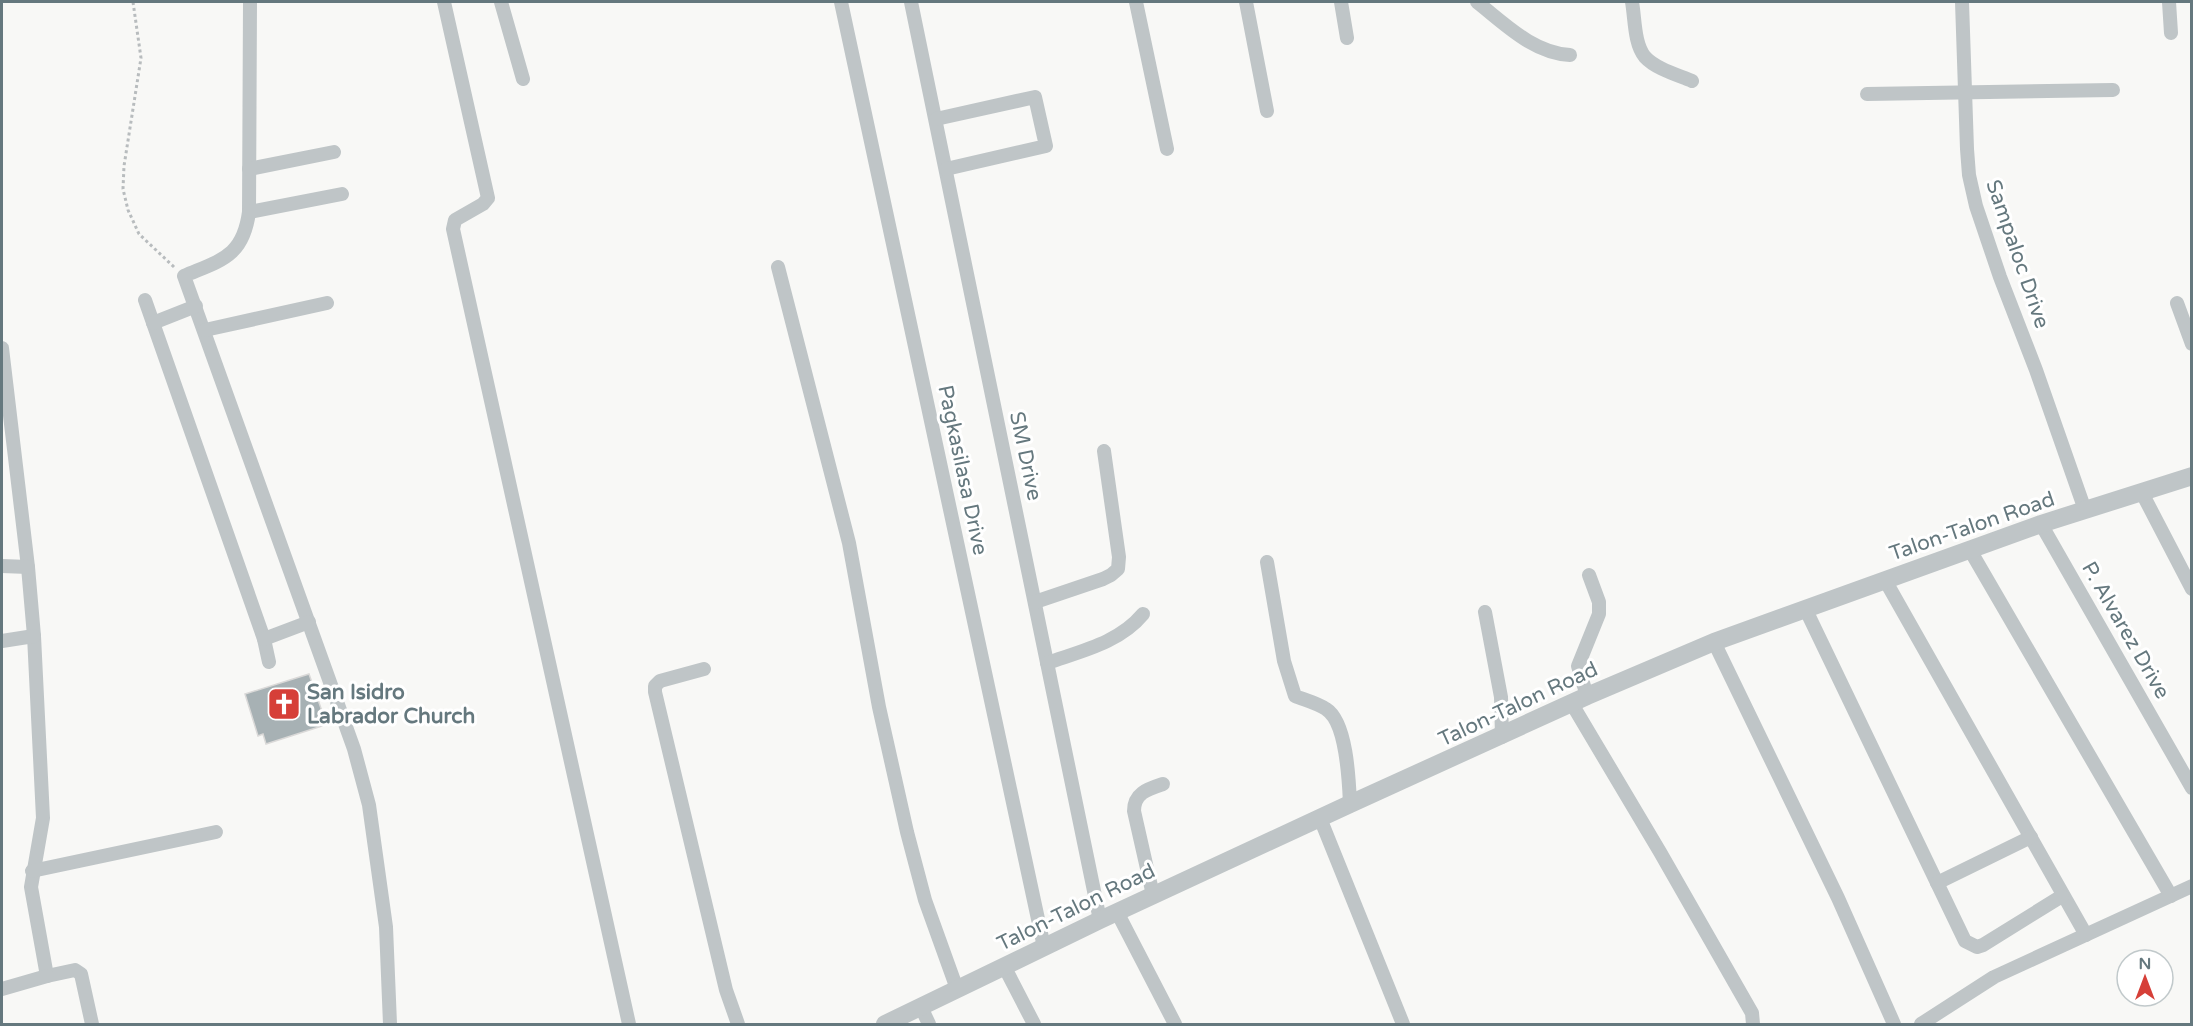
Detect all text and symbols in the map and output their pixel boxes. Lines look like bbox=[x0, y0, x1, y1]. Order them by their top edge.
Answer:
street label: Sampaloc Drive bbox=[1980, 177, 2055, 332]
street label: Pagkasilasa Drive bbox=[932, 383, 993, 557]
street label: SM Drive bbox=[1004, 409, 1047, 503]
street label: Talon-Talon Road bbox=[1886, 487, 2058, 566]
street label: P. Alvarez Drive bbox=[2076, 557, 2175, 703]
street label: Talon-Talon Road bbox=[1435, 657, 1602, 752]
place label: San Isidro Labrador Church bbox=[307, 680, 475, 729]
church icon: San Isidro Labrador Church bbox=[266, 686, 302, 722]
street label: Talon-Talon Road bbox=[993, 858, 1159, 957]
north arrow bbox=[2115, 948, 2175, 1008]
text: N bbox=[2139, 954, 2151, 974]

